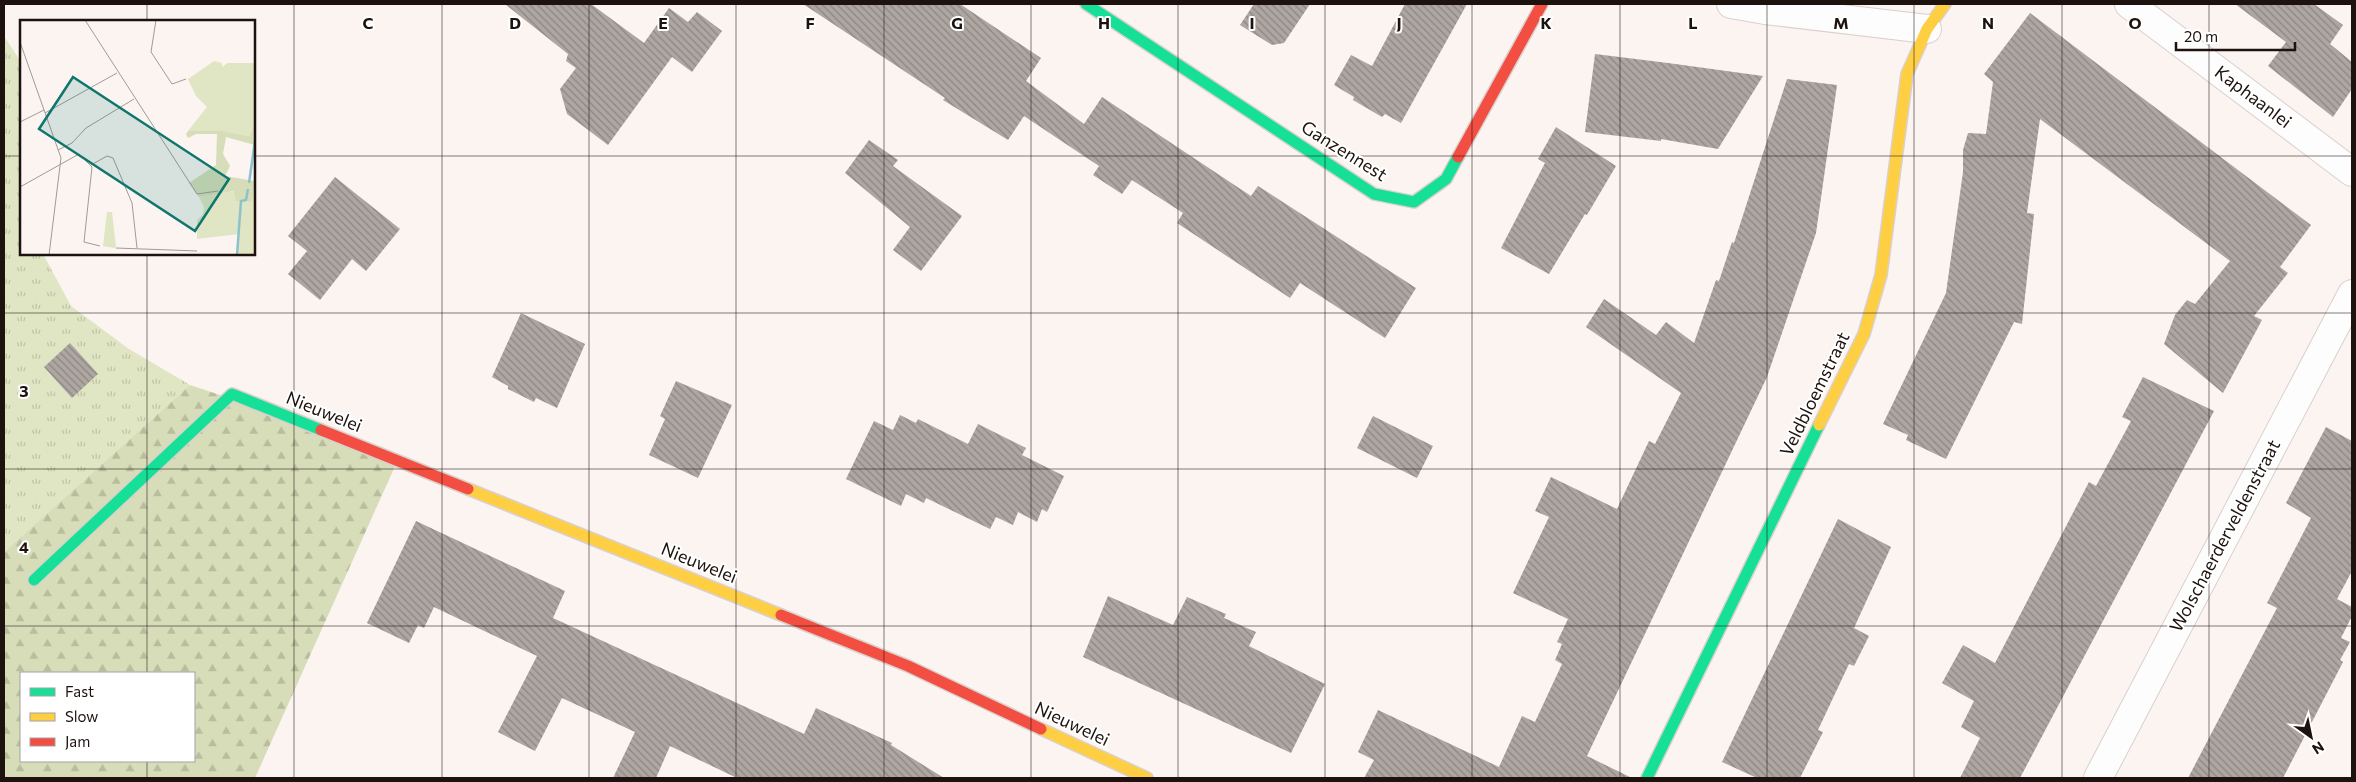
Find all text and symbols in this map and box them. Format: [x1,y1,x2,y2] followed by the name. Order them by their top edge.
[363,13,374,32] text: C
[509,13,521,32] text: D
[658,13,668,32] text: E
[805,13,815,32] text: F
[951,13,963,32] text: G
[1098,13,1110,32] text: H
[1249,13,1255,32] text: I
[1396,13,1402,32] text: J
[1540,13,1552,32] text: K
[1688,13,1698,32] text: L
[1833,13,1849,32] text: M
[1982,13,1994,32] text: N
[2128,13,2142,32] text: O
[20,20,255,255] inset map
[2176,20,2295,52] scale bar
[2184,27,2218,45] text: 20 m
[2211,60,2296,132] street label: Kaphaanlei
[1298,115,1391,185] street label: Ganzennest
[1775,328,1854,459] street label: Veldbloemstraat
[19,381,29,400] text: 3
[283,386,366,436] street label: Nieuwelei
[2164,436,2284,635] street label: Wolschaerderveldenstraat
[19,537,29,556] text: 4
[658,537,741,587] street label: Nieuwelei
[20,672,195,762] legend
[65,682,94,700] text: Fast
[1032,696,1113,750] street label: Nieuwelei
[65,707,98,725] text: Slow
[2286,712,2336,762] north arrow
[65,732,90,750] text: Jam
[2309,738,2327,758] text: N

